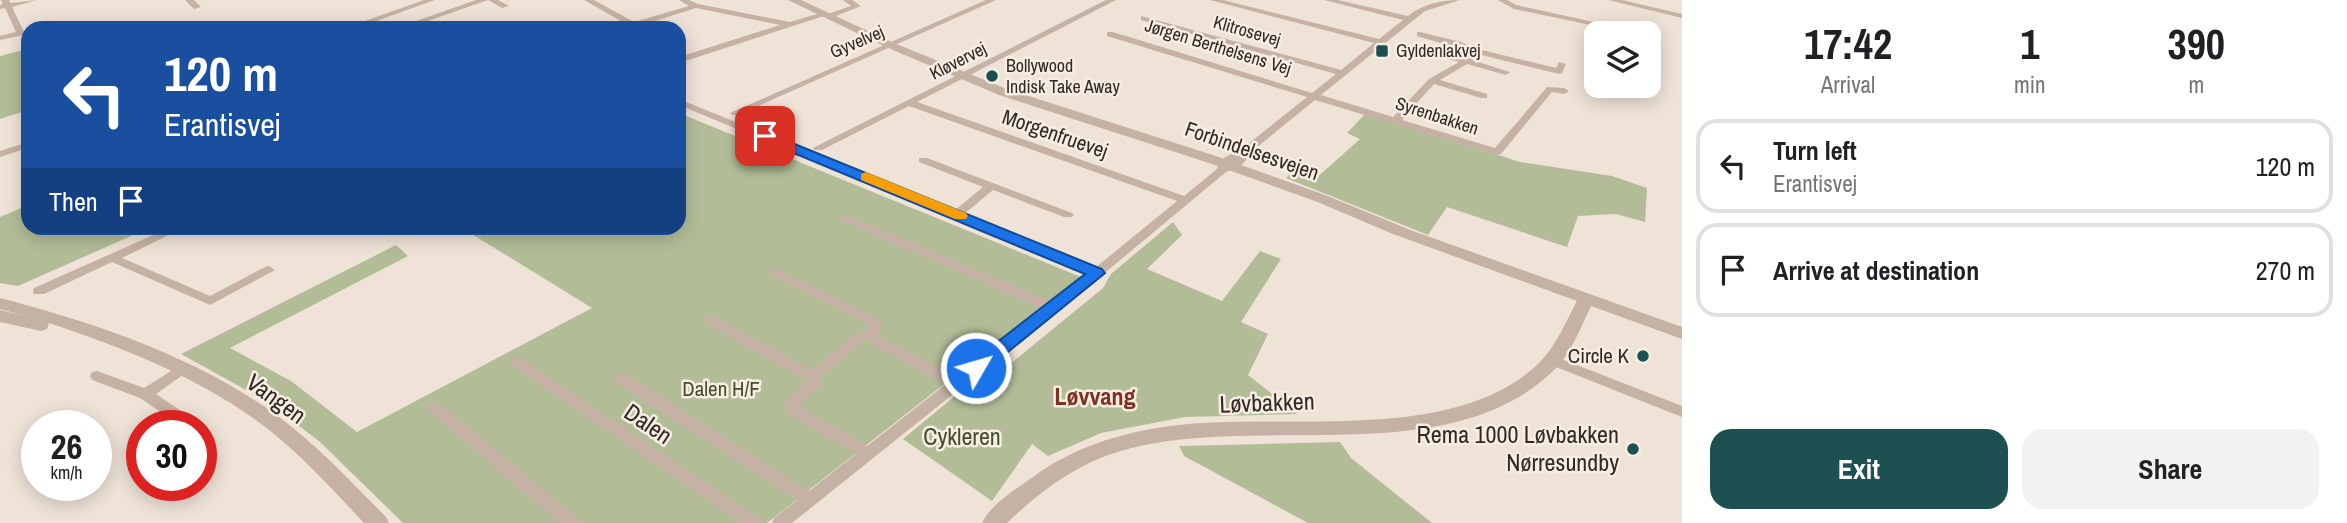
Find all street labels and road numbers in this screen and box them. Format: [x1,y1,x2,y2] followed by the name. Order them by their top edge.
[1211,9,1284,52] street label: Klitrosevej
[1142,12,1294,81] street label: Jørgen Berthelsens Vej
[826,19,888,64] street label: Gyvelvej
[925,36,990,85] street label: Kløvervej
[1392,90,1482,141] street label: Syrenbakken
[998,102,1112,165] street label: Morgenfruevej
[1181,114,1323,187] street label: Forbindelsesvejen
[240,366,313,431] street label: Vangen
[1219,384,1315,420] street label: Løvbakken
[618,396,679,451] street label: Dalen

